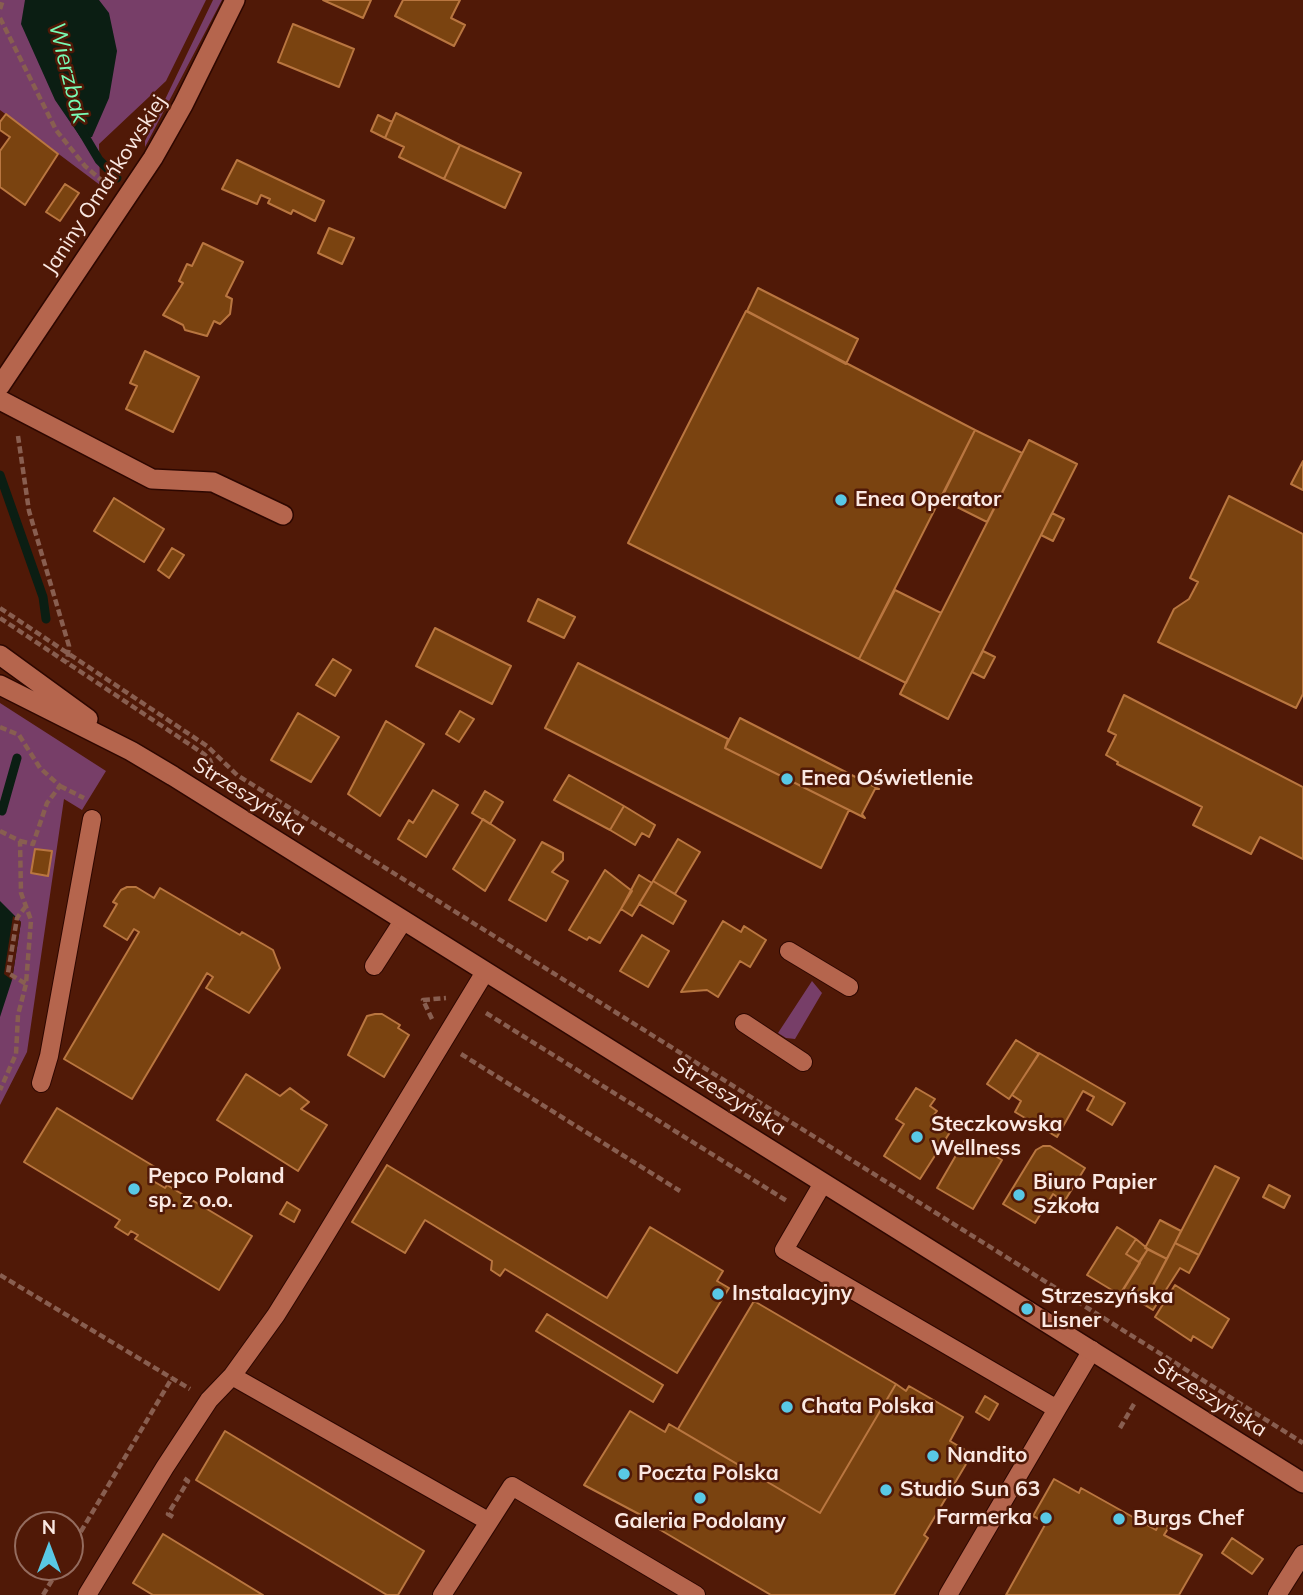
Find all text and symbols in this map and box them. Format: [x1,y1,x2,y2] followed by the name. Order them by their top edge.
[42,20,94,126] water label: Wierzbak
[38,91,172,279] street label: Janiny Omańkowskiej
[855,487,1001,513] place label: Enea Operator
[833,492,849,508] marker: Enea Operator
[188,752,310,842] street label: Strzeszyńska
[801,766,973,792] place label: Enea Oświetlenie
[779,771,795,787] marker: Enea Oświetlenie
[668,1052,790,1142] street label: Strzeszyńska
[931,1112,1062,1162] place label: Steczkowska Wellness
[909,1129,925,1145] marker: Steczkowska Wellness
[148,1164,285,1214] place label: Pepco Poland sp. z o.o.
[1033,1170,1157,1220] place label: Biuro Papier Szkoła
[126,1181,142,1197] marker: Pepco Poland sp. z o.o.
[1011,1187,1027,1203] marker: Biuro Papier Szkoła
[732,1281,852,1307] place label: Instalacyjny
[1041,1284,1173,1334] place label: Strzeszyńska Lisner
[710,1286,726,1302] marker: Instalacyjny
[1019,1301,1035,1317] marker: Strzeszyńska Lisner
[1149,1353,1271,1443] street label: Strzeszyńska
[801,1394,934,1420] place label: Chata Polska
[779,1399,795,1415] marker: Chata Polska
[947,1443,1027,1469] place label: Nandito
[925,1448,941,1464] marker: Nandito
[638,1461,779,1487] place label: Poczta Polska
[616,1466,632,1482] marker: Poczta Polska
[900,1477,1040,1503] place label: Studio Sun 63
[878,1482,894,1498] marker: Studio Sun 63
[692,1490,708,1506] marker: Galeria Podolany
[936,1505,1032,1531] place label: Farmerka
[1133,1506,1244,1532] place label: Burgs Chef
[614,1509,786,1535] place label: Galeria Podolany
[1038,1510,1054,1526] marker: Farmerka
[14,1511,84,1581] north arrow
[1111,1511,1127,1527] marker: Burgs Chef
[42,1515,56,1539] text: N

